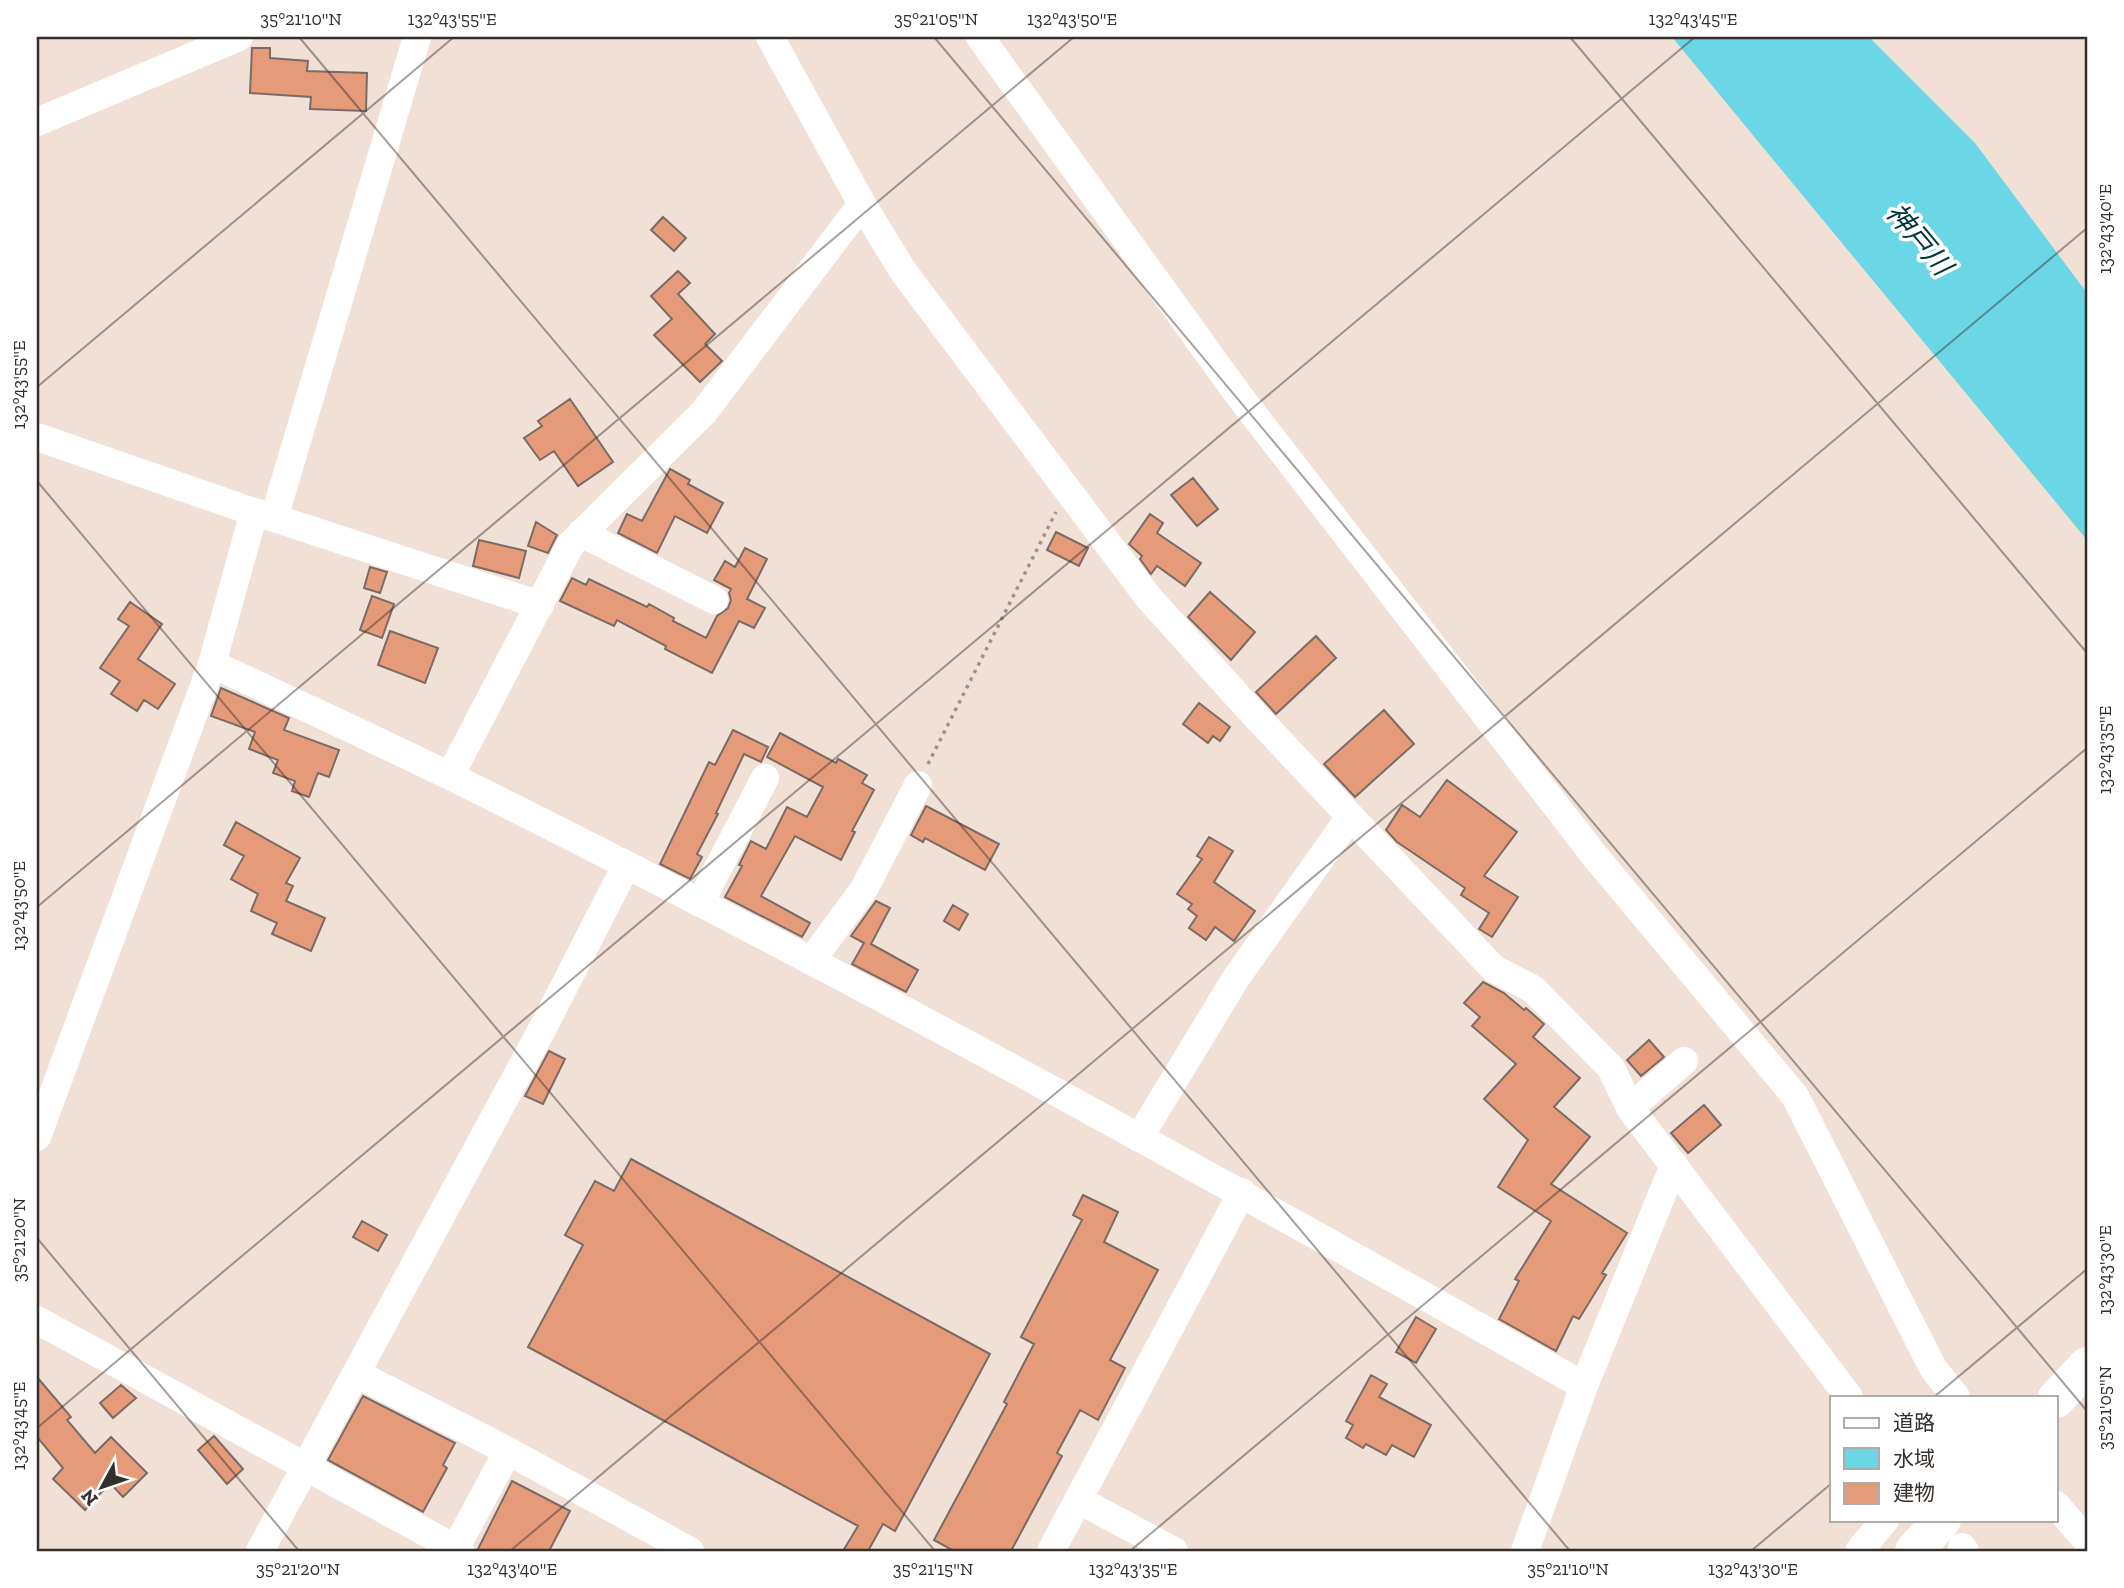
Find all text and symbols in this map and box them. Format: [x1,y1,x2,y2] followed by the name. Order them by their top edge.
[260,8,342,30] text: 35°21'10"N
[407,8,497,30] text: 132°43'55"E
[894,8,978,30] text: 35°21'05"N
[1027,8,1117,30] text: 132°43'50"E
[1649,8,1737,30] text: 132°43'45"E
[2094,184,2116,274] text: 132°43'40"E
[1879,196,1961,284] water label: 神戸川
[8,340,30,430] text: 132°43'55"E
[2094,706,2116,794] text: 132°43'35"E
[8,861,30,951] text: 132°43'50"E
[8,1198,30,1282] text: 35°21'20"N
[2094,1225,2116,1315] text: 132°43'30"E
[2094,1366,2116,1450] text: 35°21'05"N
[8,1382,30,1470] text: 132°43'45"E
[1830,1396,2058,1522] legend
[1893,1410,1935,1435] text: 道路
[1893,1446,1935,1471] text: 水域
[66,1452,136,1522] north arrow
[1893,1480,1935,1505] text: 建物
[76,1485,103,1511] text: N
[256,1558,340,1580] text: 35°21'20"N
[467,1558,557,1580] text: 132°43'40"E
[893,1558,973,1580] text: 35°21'15"N
[1089,1558,1177,1580] text: 132°43'35"E
[1527,1558,1609,1580] text: 35°21'10"N
[1708,1558,1798,1580] text: 132°43'30"E

